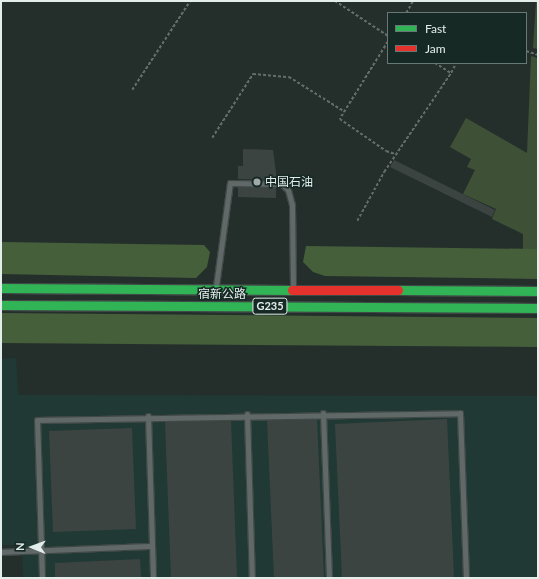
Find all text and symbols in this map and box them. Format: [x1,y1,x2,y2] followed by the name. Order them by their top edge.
[387,12,527,64] legend
[425,21,446,36] text: Fast
[425,41,446,56] text: Jam
[265,175,313,189] place label: 中国石油
[252,177,262,187] marker: 中国石油
[198,287,246,301] street label: 宿新公路
[252,297,288,315] road number: G235
[12,527,52,567] north arrow
[13,542,26,551] text: N

